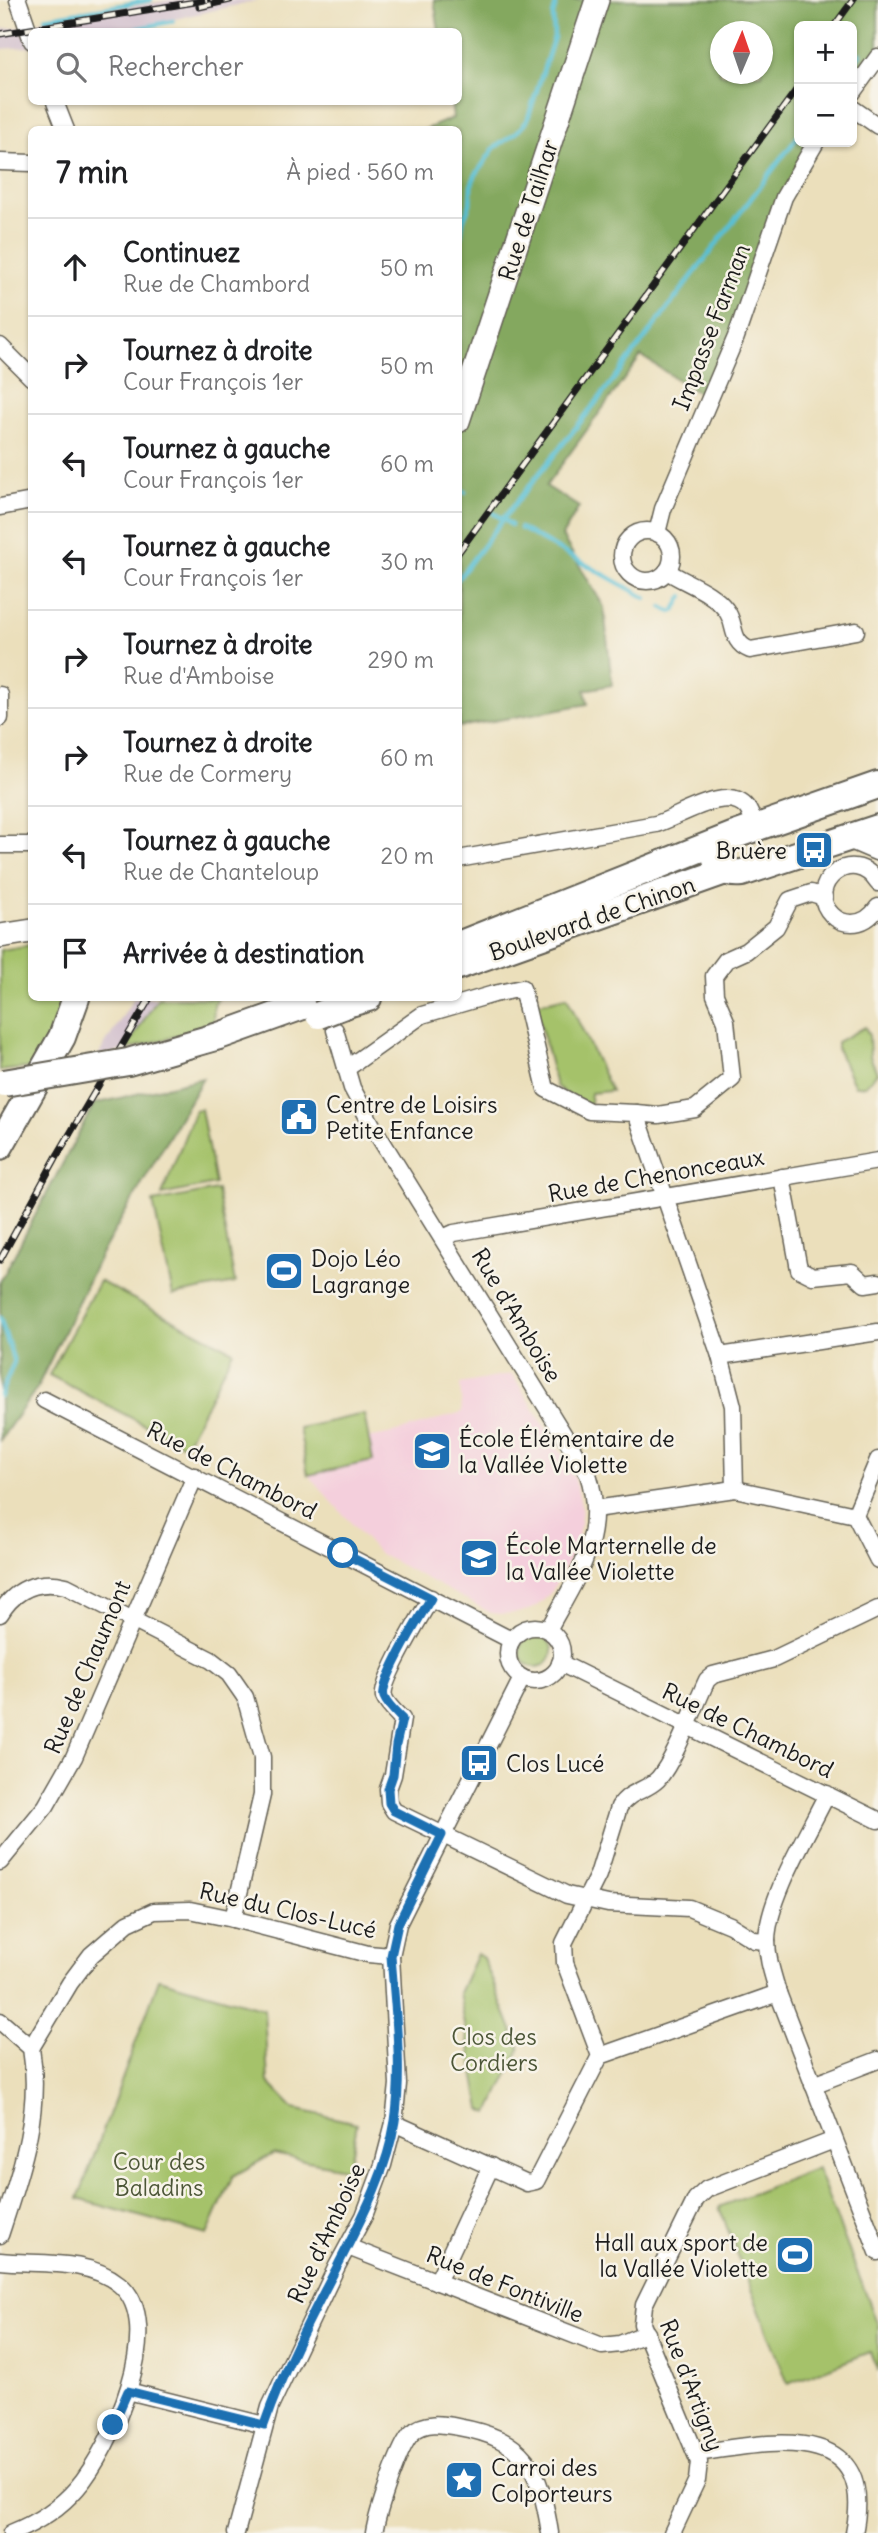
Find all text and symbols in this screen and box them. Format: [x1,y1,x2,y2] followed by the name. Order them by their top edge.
[710,21,773,84] north arrow
[794,21,857,147] map controls
[794,21,857,84] button: +
[28,28,462,105] search box
[52,48,90,86] icon: search
[108,50,244,83] text: Rechercher
[794,84,857,147] button: −
[492,135,565,284] street label: Rue de Tailhar
[56,153,128,191] text: 7 min
[286,157,434,186] text: À pied · 560 m
[123,236,240,269] text: Continuez
[666,240,756,414] street label: Impasse Farman
[56,248,94,286] icon: ahead
[380,253,434,282] text: 50 m
[123,269,310,298] text: Rue de Chambord
[123,334,313,367] text: Tournez à droite
[56,346,94,384] icon: right
[380,351,434,380] text: 50 m
[123,367,303,396] text: Cour François 1er
[123,432,331,465] text: Tournez à gauche
[56,444,94,482] icon: left
[380,449,434,478] text: 60 m
[123,465,303,494] text: Cour François 1er
[123,530,331,563] text: Tournez à gauche
[56,542,94,580] icon: left
[380,547,434,576] text: 30 m
[123,563,303,592] text: Cour François 1er
[123,628,313,661] text: Tournez à droite
[56,640,94,678] icon: right
[367,645,434,674] text: 290 m
[123,661,274,690] text: Rue d'Amboise
[123,726,313,759] text: Tournez à droite
[56,738,94,776] icon: right
[380,743,434,772] text: 60 m
[123,759,292,788] text: Rue de Cormery
[123,824,331,857] text: Tournez à gauche
[793,829,835,871] bus stop icon: Bruère
[56,836,94,874] icon: left
[716,836,787,865] place label: Bruère
[381,841,434,870] text: 20 m
[123,857,319,886] text: Rue de Chanteloup
[485,869,699,967] street label: Boulevard de Chinon
[56,934,94,972] icon: arrive
[123,937,364,970] text: Arrivée à destination
[326,1090,497,1145] place label: Centre de Loisirs Petite Enfance
[278,1096,320,1138] public building icon: Centre de Loisirs Petite Enfance
[546,1142,766,1208] street label: Rue de Chenonceaux
[466,1243,568,1387] street label: Rue d'Amboise
[311,1244,410,1299] place label: Dojo Léo Lagrange
[263,1250,305,1292] sports icon: Dojo Léo Lagrange
[142,1415,322,1525] street label: Rue de Chambord
[459,1424,675,1479] place label: École Élémentaire de la Vallée Violette
[411,1430,453,1472] school or university icon: École Élémentaire de la Vallée Violette
[506,1531,717,1586] place label: École Marternelle de la Vallée Violette
[327,1537,358,1568] route start
[458,1537,500,1579] school or university icon: École Marternelle de la Vallée Violette
[37,1576,137,1758] street label: Rue de Chaumont
[658,1676,838,1784] street label: Rue de Chambord
[458,1742,500,1784] bus stop icon: Clos Lucé
[506,1749,604,1778] place label: Clos Lucé
[197,1876,379,1944] street label: Rue du Clos-Lucé
[450,2022,538,2077] park label: Clos des Cordiers
[113,2147,205,2202] park label: Cour des Baladins
[281,2158,371,2308] street label: Rue d'Amboise
[594,2228,768,2283] place label: Hall aux sport de la Vallée Violette
[774,2234,816,2276] sports icon: Hall aux sport de la Vallée Violette
[422,2239,588,2329] street label: Rue de Fontiville
[654,2315,730,2455] street label: Rue d'Artigny
[97,2409,128,2440] route end
[491,2453,613,2508] place label: Carroi des Colporteurs
[443,2459,485,2501] place icon: Carroi des Colporteurs

